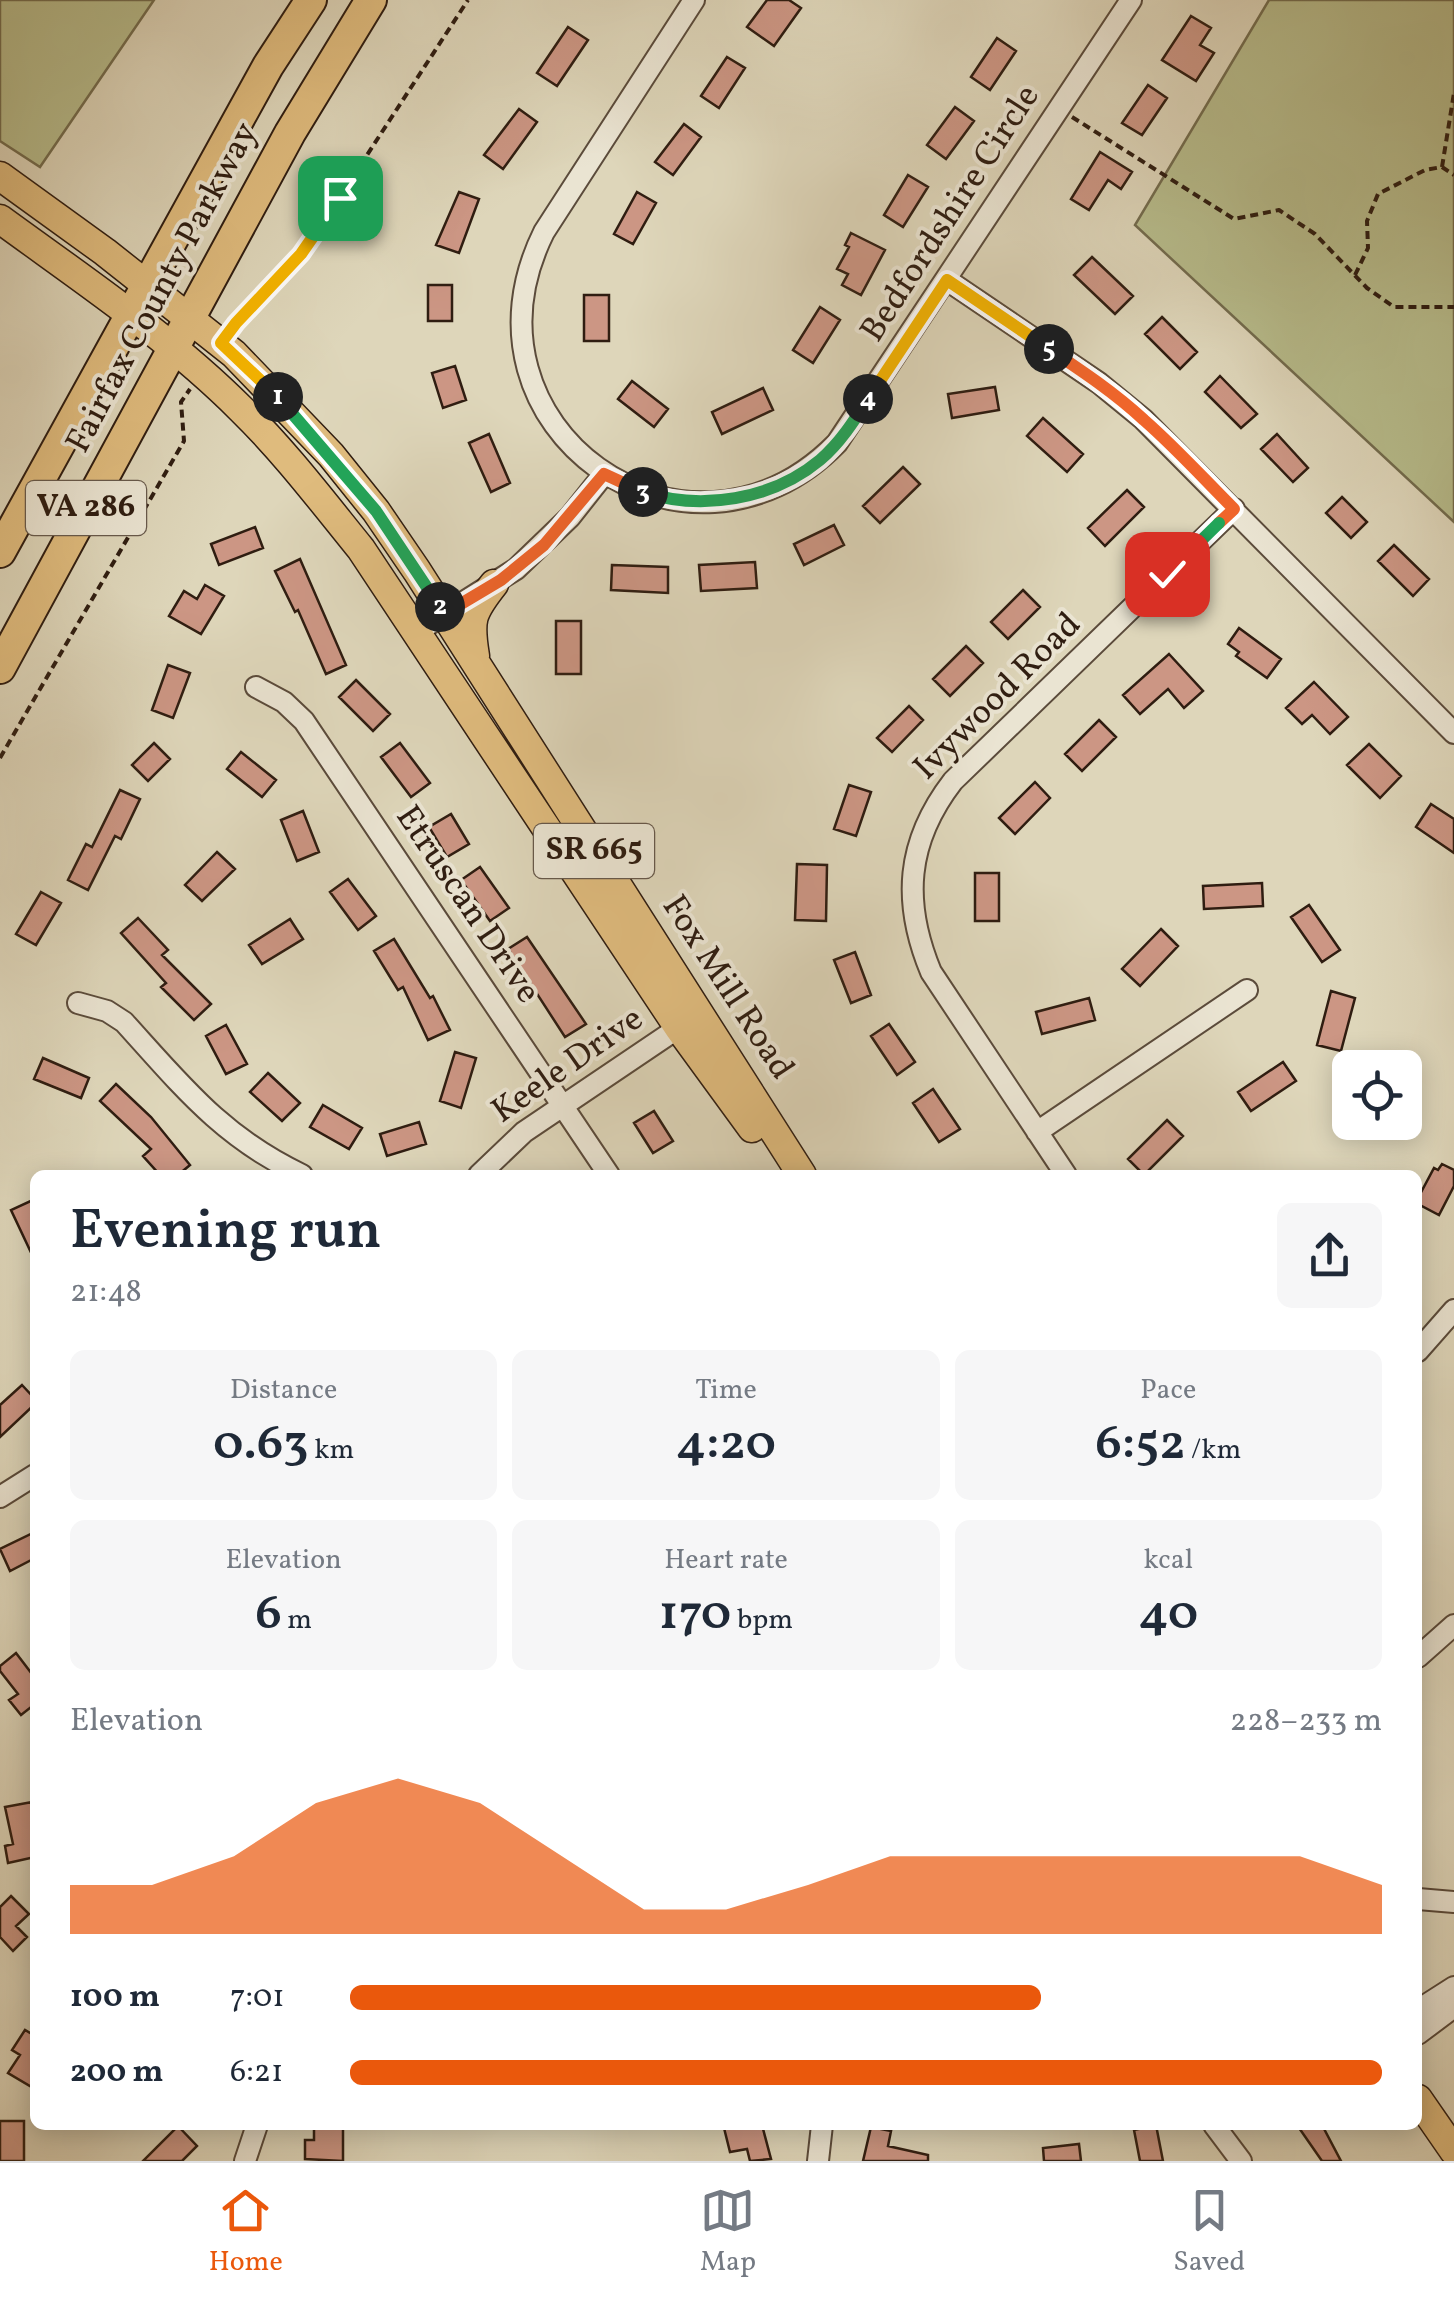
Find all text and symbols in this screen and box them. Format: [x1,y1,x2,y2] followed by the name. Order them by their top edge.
[850,76,1052,352] street label: Bedfordshire Circle
[55,114,271,462] street label: Fairfax County Parkway
[298,156,383,241] pin
[313,171,368,226] icon: arrive
[1024,324,1074,374] pin: 5
[1042,329,1056,368] text: 5
[253,372,303,422] pin: 1
[843,374,893,424] pin: 4
[272,377,284,416] text: 1
[860,379,876,418] text: 4
[618,467,668,517] pin: 3
[636,472,650,511] text: 3
[26,481,146,535] road number: VA 286
[1125,532,1210,617] pin
[1140,547,1195,602] icon: check
[415,582,465,632] pin: 2
[433,587,447,626] text: 2
[903,602,1093,792] street label: Ivywood Road
[383,797,551,1013] street label: Etruscan Drive
[534,824,654,878] road number: SR 665
[649,886,805,1090] street label: Fox Mill Road
[483,996,653,1136] street label: Keele Drive
[1332,1050,1422,1140] map controls
[1332,1050,1422,1140] button: locate
[70,1195,382,1271] text: Evening run
[1277,1203,1382,1308] button: share
[70,1271,142,1315] text: 21:48
[230,1371,337,1410] text: Distance
[695,1371,757,1410] text: Time
[1140,1371,1196,1410] text: Pace
[213,1410,309,1480] text: 0.63
[676,1410,776,1480] text: 4:20
[1095,1410,1185,1480] text: 6:52
[309,1431,354,1470] text: km
[1185,1431,1241,1470] text: /km
[225,1541,342,1580] text: Elevation
[664,1541,788,1580] text: Heart rate
[1143,1541,1193,1580] text: kcal
[255,1580,282,1650] text: 6
[659,1580,731,1650] text: 170
[1139,1580,1198,1650] text: 40
[282,1601,312,1640] text: m
[731,1601,793,1640] text: bpm
[70,1700,203,1744] text: Elevation
[1230,1700,1382,1744] text: 228–233 m
[70,1976,160,2020] text: 100 m
[230,1976,285,2020] text: 7:01
[70,2051,164,2095] text: 200 m
[230,2051,283,2095] text: 6:21
[209,2183,283,2282] tab: Home
[700,2183,756,2282] tab: Map
[1173,2183,1245,2282] tab: Saved

